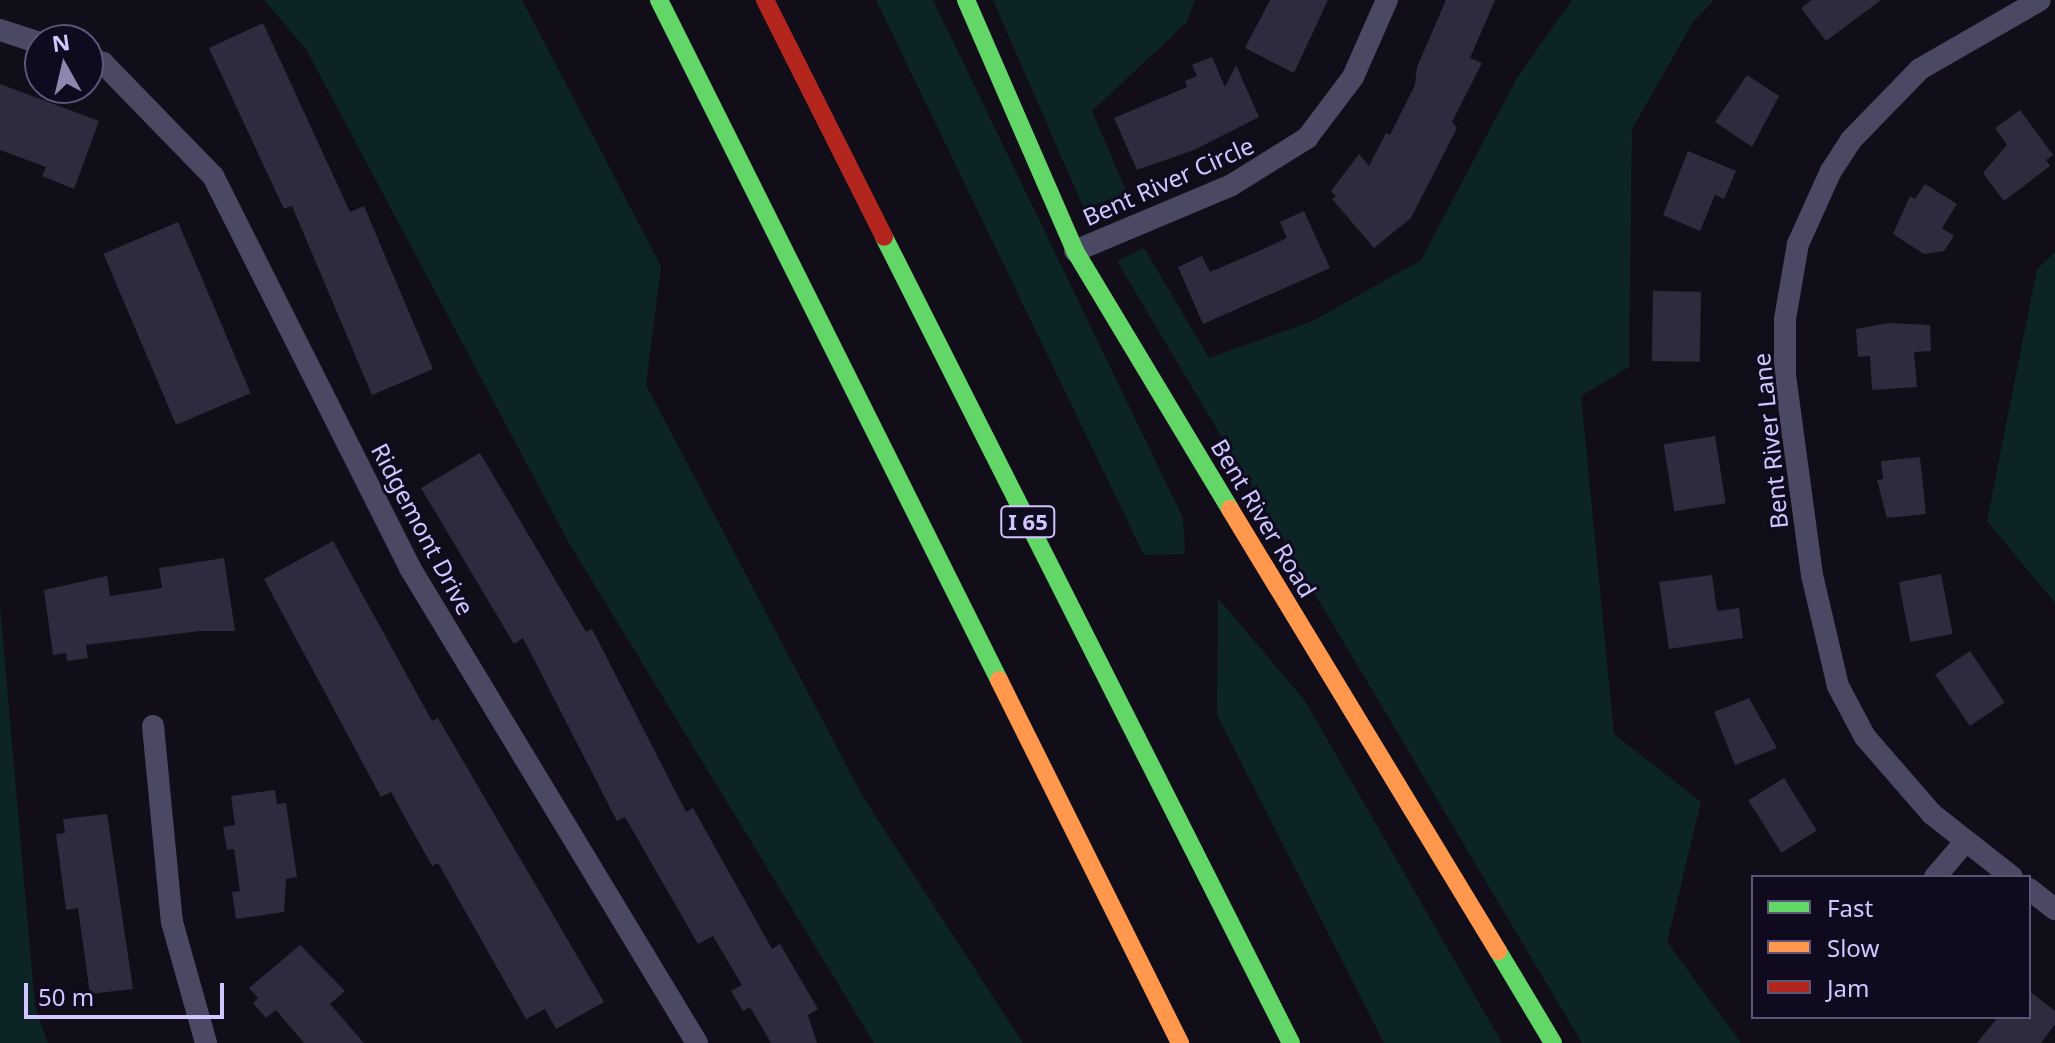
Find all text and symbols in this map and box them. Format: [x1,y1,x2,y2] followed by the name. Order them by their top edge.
[24,24,104,104] north arrow
[50,26,72,58] text: N
[1078,130,1258,232] street label: Bent River Circle
[1746,352,1794,530] street label: Bent River Lane
[1205,434,1323,602] street label: Bent River Road
[366,438,480,620] street label: Ridgemont Drive
[1000,504,1056,540] road number: I 65
[1751,875,2031,1019] legend
[1827,891,1873,924] text: Fast
[1827,931,1879,964] text: Slow
[28,967,228,1017] scale bar
[1827,971,1869,1004] text: Jam
[38,980,94,1013] text: 50 m

